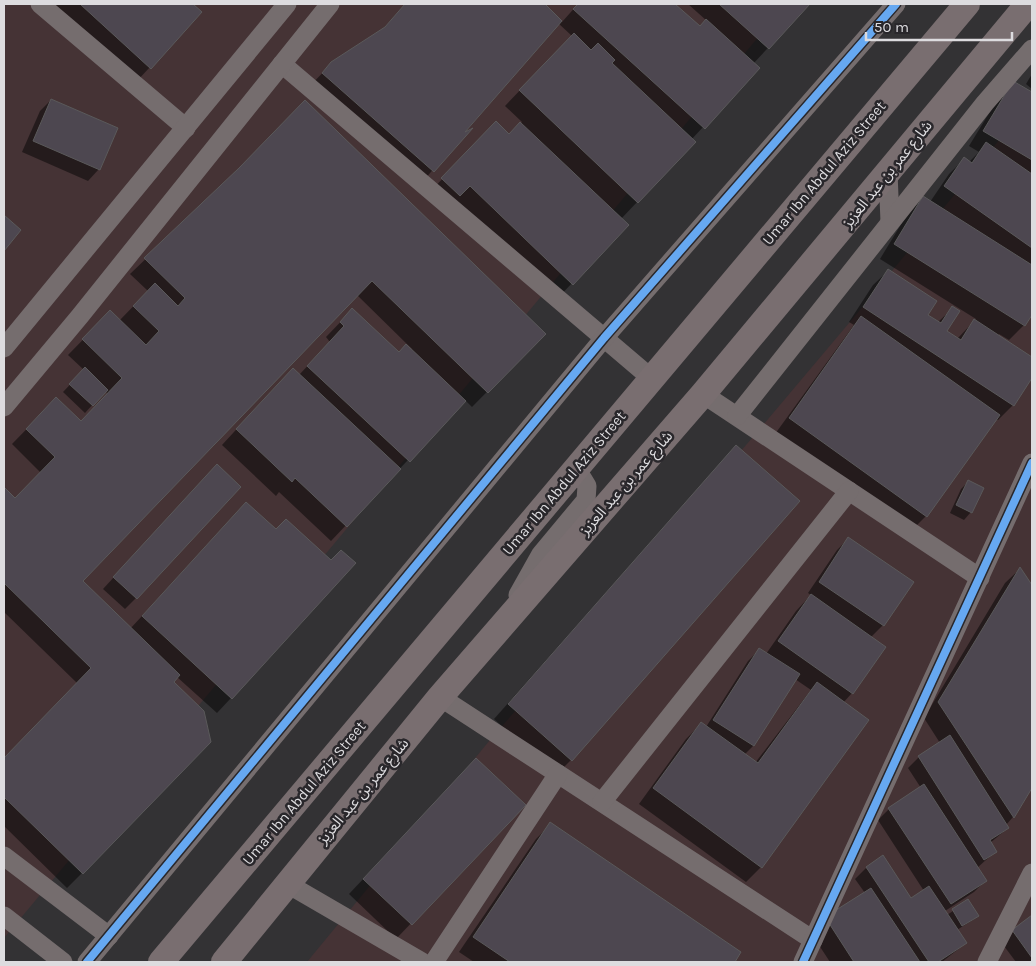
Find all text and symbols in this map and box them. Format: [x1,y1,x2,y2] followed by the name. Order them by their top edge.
[866,10,1012,42] scale bar
[874,18,909,36] text: 50 m
[759,97,890,249] street label: Umar Ibn Abdul Aziz Street
[838,117,938,234] street label: شارع عمر بن عبد العزيز
[499,407,630,559] street label: Umar Ibn Abdul Aziz Street
[575,427,679,542] street label: شارع عمر بن عبد العزيز
[239,717,370,869] street label: Umar Ibn Abdul Aziz Street
[313,734,415,850] street label: شارع عمر بن عبد العزيز

